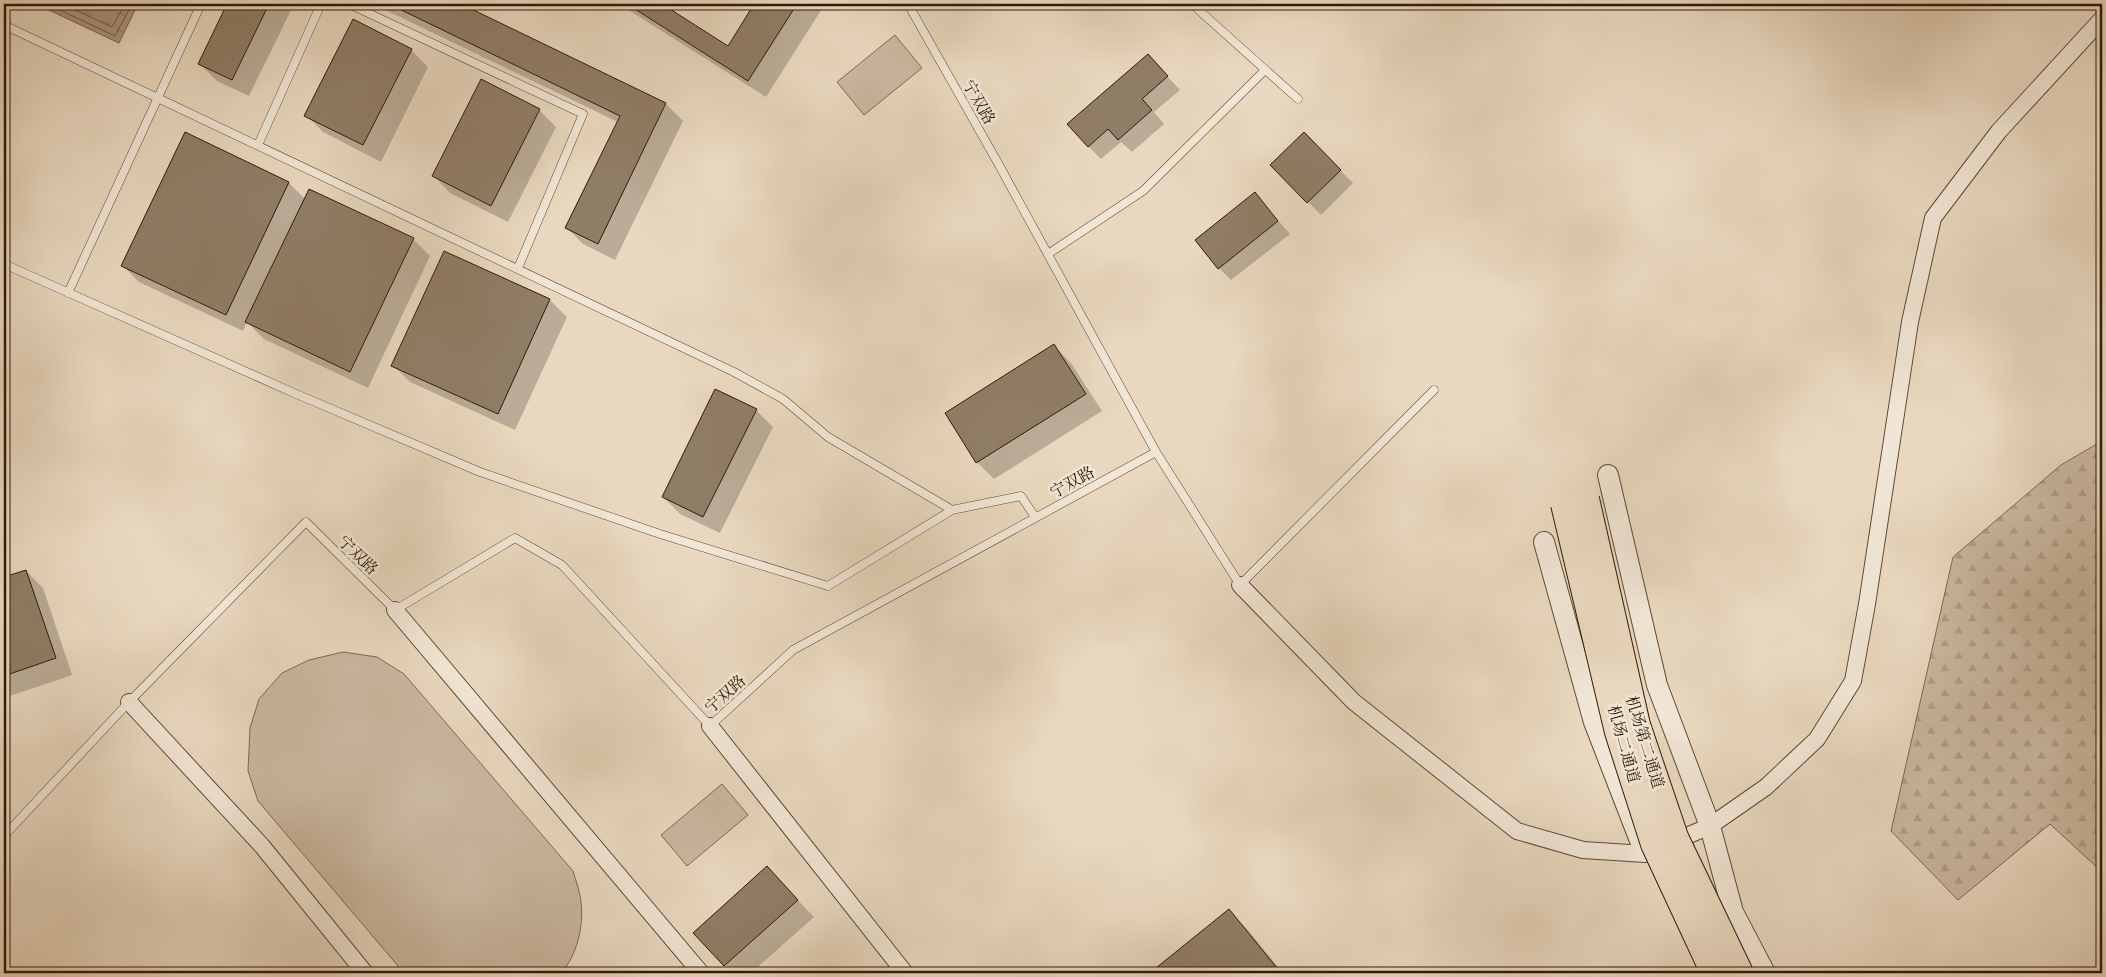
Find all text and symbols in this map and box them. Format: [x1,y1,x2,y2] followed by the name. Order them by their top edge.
[958,76,1000,128] street label: 宁双路
[1046,461,1098,503] street label: 宁双路
[333,531,383,579] street label: 宁双路
[700,670,750,718] street label: 宁双路
[1621,693,1669,791] street label: 机场第二通道
[1603,703,1645,785] street label: 机场二通道

